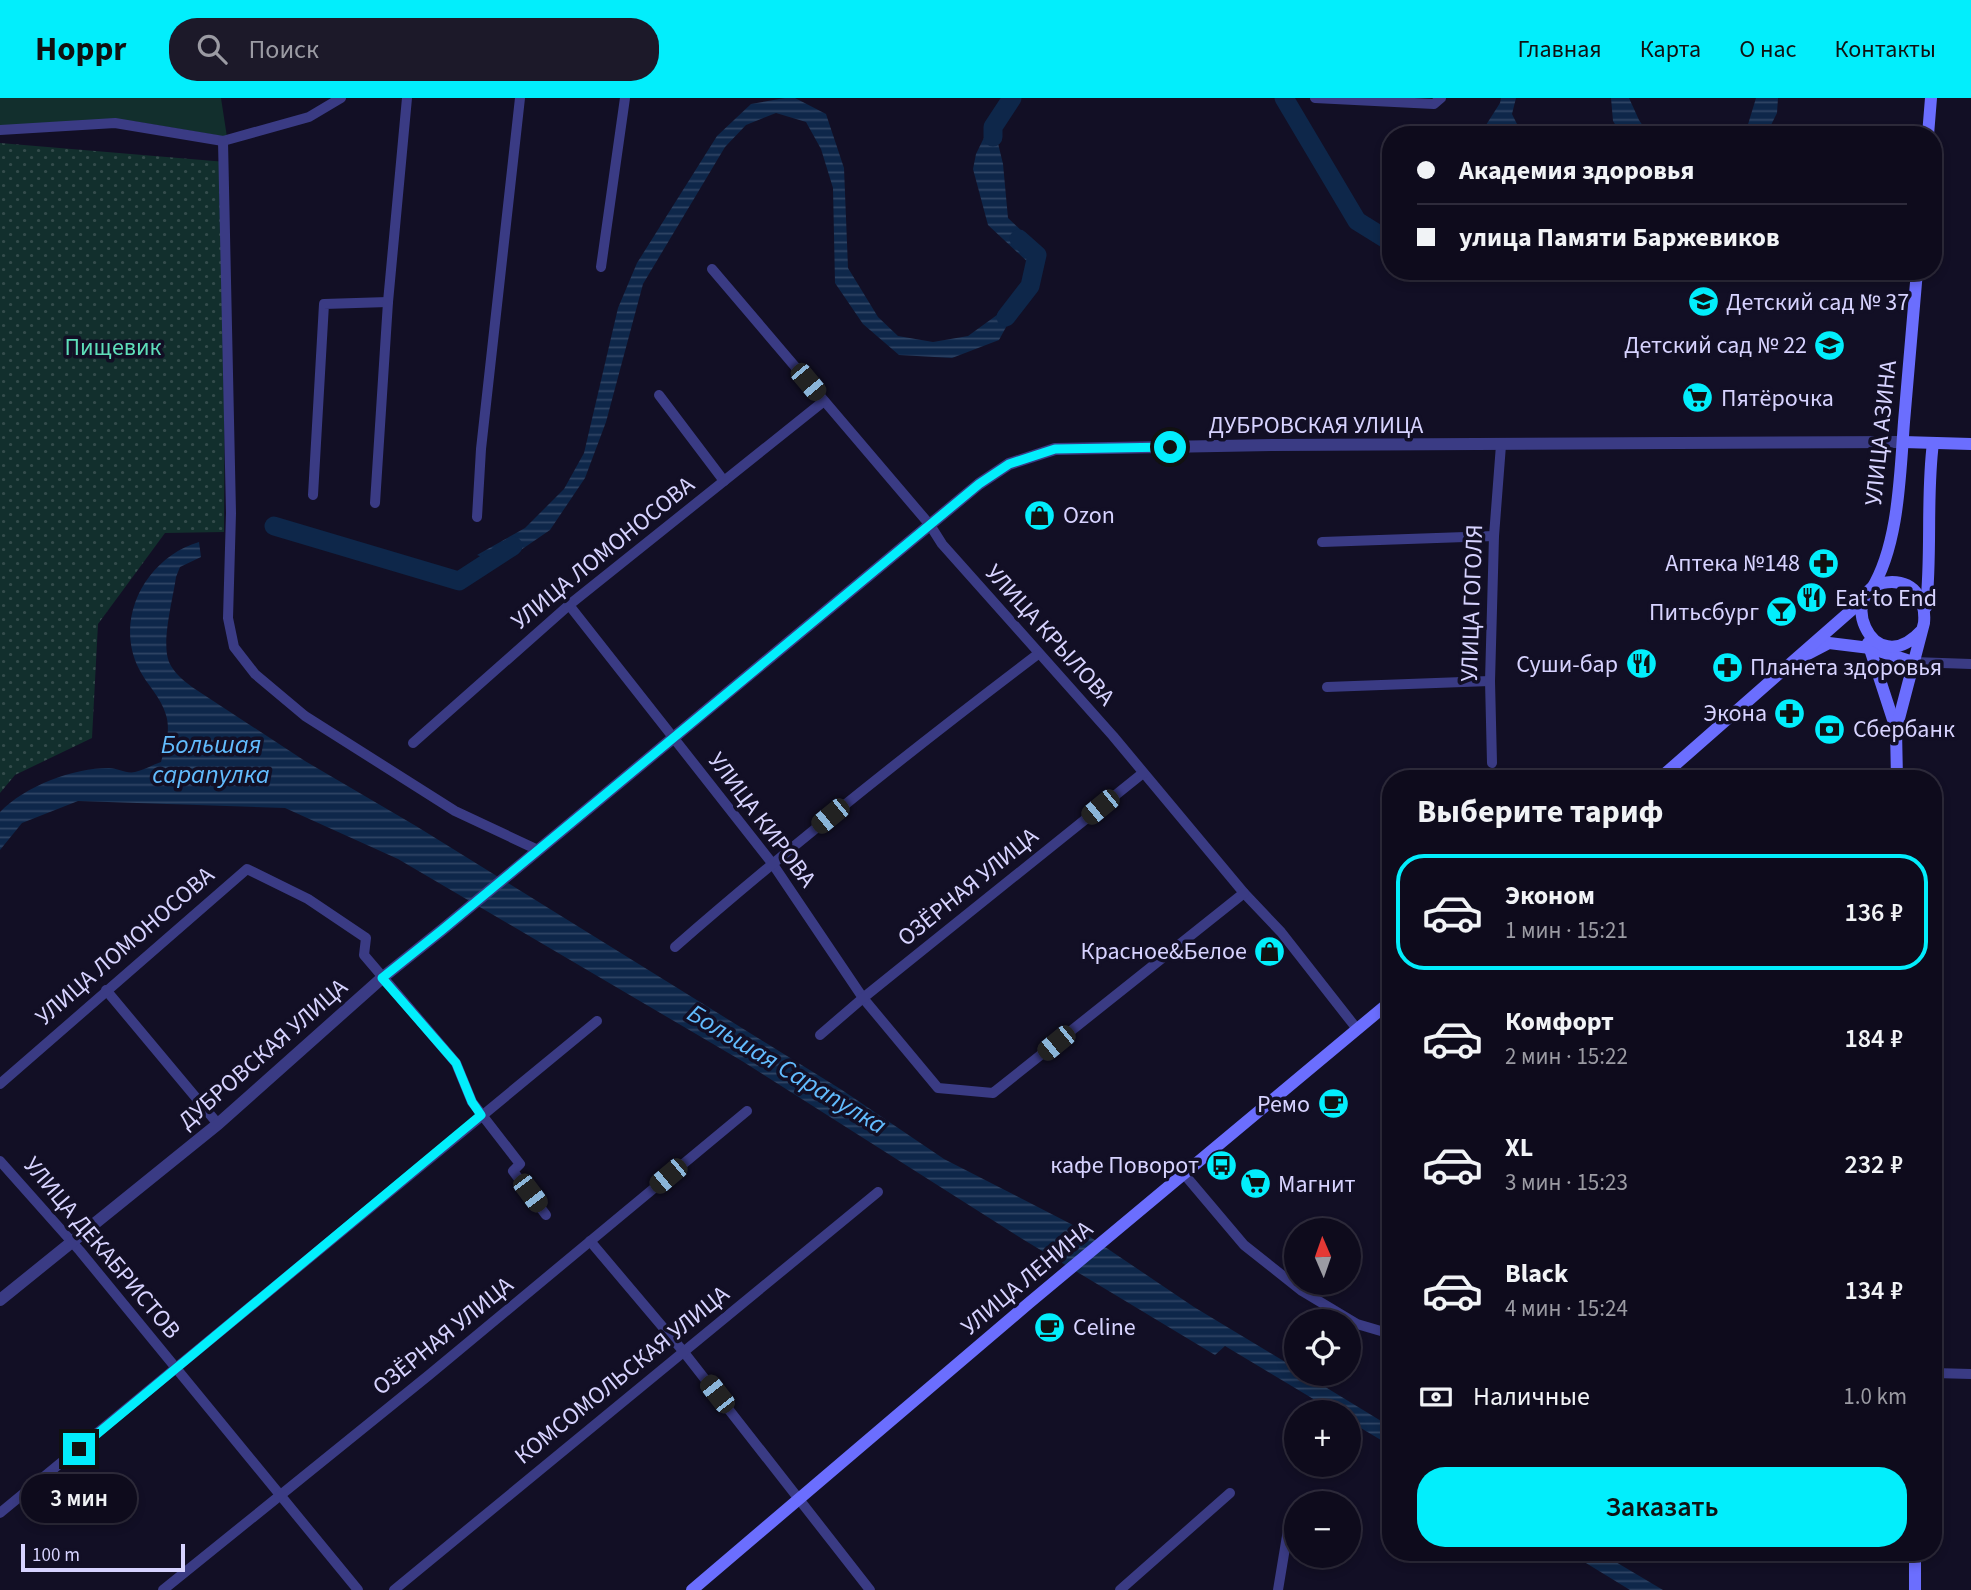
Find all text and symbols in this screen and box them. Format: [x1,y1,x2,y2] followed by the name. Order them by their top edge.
[169,18,659,81] search box
[35,26,127,73] text: Hoppr
[193,30,231,68] icon: search
[249,31,319,68] text: Поиск
[1517,32,1602,67] text: Главная
[1640,32,1701,67] text: Карта
[1739,32,1796,67] text: О нас
[1834,32,1936,67] text: Контакты
[1459,152,1694,189] text: Академия здоровья
[1459,219,1780,256] text: улица Памяти Баржевиков
[1686,285,1720,319] school or university icon: Детский сад № 37
[1726,285,1909,320] place label: Детский сад № 37
[1624,328,1807,363] place label: Детский сад № 22
[1813,328,1847,362] school or university icon: Детский сад № 22
[65,330,162,365] park label: Пищевик
[787,359,830,405] car
[1856,359,1906,507] street label: УЛИЦА АЗИНА
[1681,381,1715,415] supermarket icon: Пятёрочка
[1721,381,1834,416] place label: Пятёрочка
[1209,408,1423,443] street label: ДУБРОВСКАЯ УЛИЦА
[1154,431,1186,463] route start
[504,468,702,638] street label: УЛИЦА ЛОМОНОСОВА
[1023,498,1057,532] shop icon: Ozon
[1063,498,1115,533] place label: Ozon
[1452,524,1492,682] street label: УЛИЦА ГОГОЛЯ
[1665,546,1800,581] place label: Аптека №148
[1806,546,1840,580] pharmacy icon: Аптека №148
[977,556,1123,714] street label: УЛИЦА КРЫЛОВА
[1795,581,1829,615] restaurant icon: Eat to End
[1835,581,1937,616] place label: Eat to End
[1649,595,1759,630] place label: Питьсбург
[1765,595,1799,629] bar icon: Питьсбург
[1516,647,1618,682] place label: Суши-бар
[1624,647,1658,681] restaurant icon: Суши-бар
[1710,650,1744,684] pharmacy icon: Планета здоровья
[1750,650,1942,685] place label: Планета здоровья
[1703,696,1767,731] place label: Экона
[1773,696,1807,730] pharmacy icon: Экона
[1813,712,1847,746] bank icon: Сбербанк
[1853,712,1955,747] place label: Сбербанк
[152,726,270,793] water label: Большая сарапулка
[699,745,825,895] street label: УЛИЦА КИРОВА
[1078,786,1123,828] car
[1417,789,1664,835] text: Выберите тариф
[808,795,853,837] car
[890,819,1046,955] street label: ОЗЁРНАЯ УЛИЦА
[28,858,222,1034] street label: УЛИЦА ЛОМОНОСОВА
[1505,877,1595,914] text: Эконом
[1421,881,1484,944] icon: car
[1844,894,1903,931] text: 136 ₽
[1505,914,1628,947] text: 1 мин · 15:21
[1081,934,1247,969] place label: Красное&Белое
[1253,934,1287,968] shop icon: Красное&Белое
[170,970,356,1138] street label: ДУБРОВСКАЯ УЛИЦА
[680,995,894,1143] water label: Большая Сарапулка
[1505,1003,1614,1040] text: Комфорт
[1421,1007,1484,1070] icon: car
[1844,1020,1903,1057] text: 184 ₽
[1034,1022,1079,1064] car
[1505,1040,1628,1073] text: 2 мин · 15:22
[1257,1087,1310,1122] place label: Ремо
[1316,1087,1350,1121] cafe icon: Ремо
[1505,1129,1533,1166] text: XL
[1421,1133,1484,1196] icon: car
[1844,1146,1903,1183] text: 232 ₽
[1050,1148,1199,1183] place label: кафе Поворот
[1205,1148,1239,1182] bus stop icon: кафе Поворот
[15,1149,189,1347] street label: УЛИЦА ДЕКАБРИСТОВ
[646,1154,691,1198] car
[1505,1166,1628,1199] text: 3 мин · 15:23
[1238,1167,1272,1201] supermarket icon: Магнит
[1278,1167,1356,1202] place label: Магнит
[509,1170,552,1216] car
[953,1212,1101,1344] street label: УЛИЦА ЛЕНИНА
[1284,1218,1362,1295] north arrow
[1284,1218,1361,1568] map controls
[1505,1255,1568,1292] text: Black
[1421,1259,1484,1322] icon: car
[365,1268,521,1404] street label: ОЗЁРНАЯ УЛИЦА
[1844,1272,1903,1309] text: 134 ₽
[507,1277,737,1473] street label: КОМСОМОЛЬСКАЯ УЛИЦА
[1505,1292,1628,1325] text: 4 мин · 15:24
[1284,1309,1361,1386] button: locate
[1033,1310,1067,1344] cafe icon: Celine
[1073,1310,1136,1345] place label: Celine
[696,1371,739,1417] car
[1417,1378,1455,1416] icon: cash
[1473,1378,1590,1415] text: Наличные
[1843,1380,1907,1413] text: 1.0 km
[1284,1400,1361,1477] button: +
[63,1433,95,1465] route end
[1417,1467,1907,1547] button: Заказать
[21,1474,137,1522] callout: 3 мин
[50,1482,108,1515] text: 3 мин
[1284,1491,1361,1568] button: −
[21,1541,186,1573] scale bar
[32,1542,80,1569] text: 100 m

